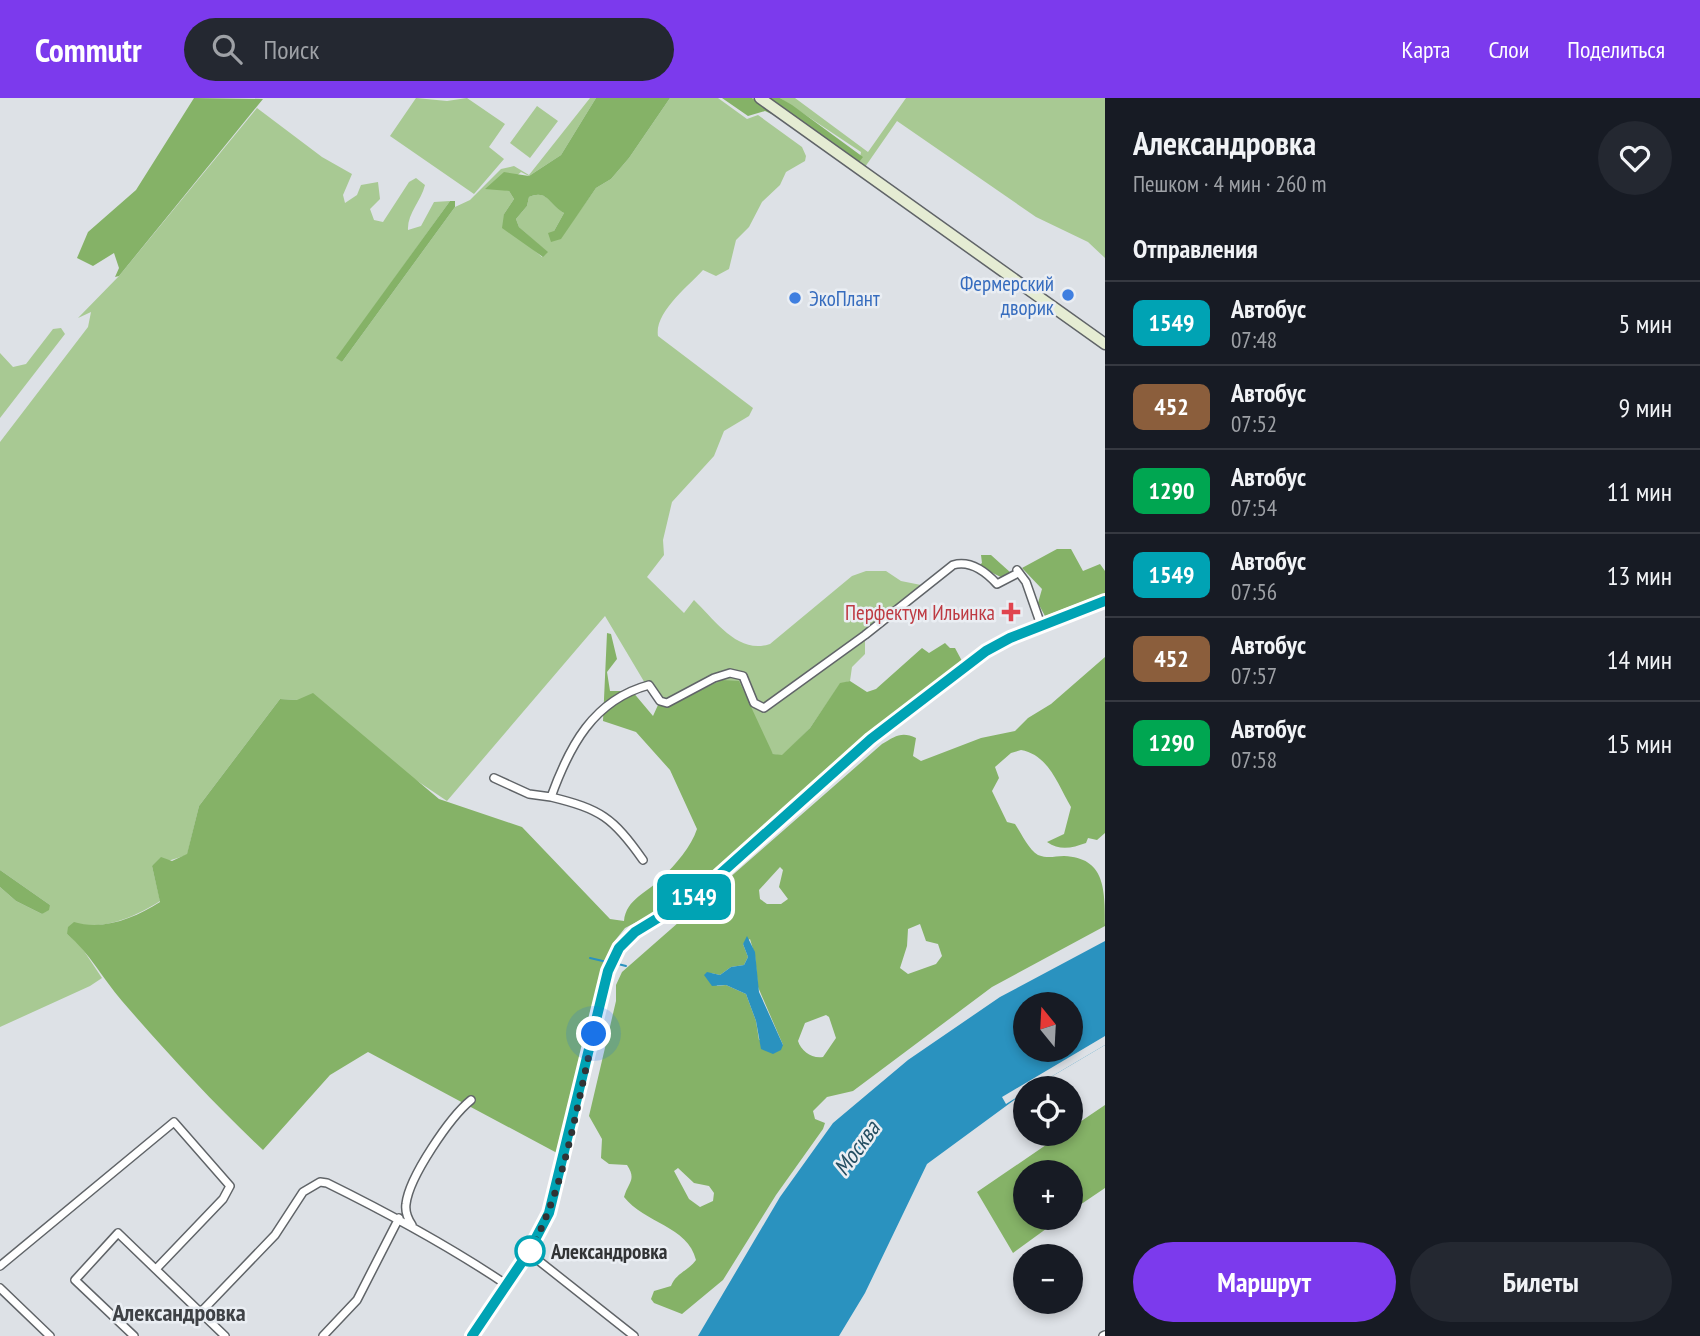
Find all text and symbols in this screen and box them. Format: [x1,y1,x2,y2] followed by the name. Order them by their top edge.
[184,18,674,81] search box
[35,28,142,71] text: Commutr
[208,30,246,68] icon: search
[264,33,319,66] text: Поиск
[1402,34,1450,65] text: Карта
[1488,34,1529,65] text: Слои
[1567,34,1665,65] text: Поделиться
[1133,121,1316,164] text: Александровка
[1598,121,1672,195] button: heart
[1133,169,1326,198] text: Пешком · 4 мин · 260 m
[1133,232,1258,265] text: Отправления
[960,270,1054,321] place label: Фермерский дворик
[809,285,880,312] place label: ЭкоПлант
[1060,287,1076,303] marker: Фермерский дворик
[787,290,803,306] marker: ЭкоПлант
[1231,292,1306,325] text: Автобус
[1149,307,1194,338] text: 1549
[1619,307,1672,340] text: 5 мин
[1231,325,1277,354] text: 07:48
[1231,376,1306,409] text: Автобус
[1154,391,1189,422] text: 452
[1619,391,1672,424] text: 9 мин
[1231,409,1277,438] text: 07:52
[1231,460,1306,493] text: Автобус
[1149,475,1194,506] text: 1290
[1607,475,1672,508] text: 11 мин
[1231,493,1277,522] text: 07:54
[1231,544,1306,577] text: Автобус
[1149,559,1194,590] text: 1549
[1607,559,1672,592] text: 13 мин
[1231,577,1277,606] text: 07:56
[845,599,995,626] place label: Перфектум Ильинка
[1001,602,1021,622] marker: Перфектум Ильинка
[1231,628,1306,661] text: Автобус
[1154,643,1189,674] text: 452
[1607,643,1672,676] text: 14 мин
[1231,661,1277,690] text: 07:57
[1231,712,1306,745] text: Автобус
[1149,727,1194,758] text: 1290
[1607,727,1672,760] text: 15 мин
[1231,745,1277,774] text: 07:58
[645,874,743,920] line badge: 1549
[671,881,717,912] text: 1549
[1013,992,1083,1062] north arrow
[1013,992,1083,1314] map controls
[576,1016,611,1051] your location
[1013,1076,1083,1146] button: locate
[827,1114,886,1181] water label: Москва
[1013,1160,1083,1230] button: +
[515,1236,545,1266] marker: Александровка
[550,1238,668,1265] place label: Александровка
[1133,1242,1396,1322] button: Маршрут
[1410,1242,1672,1322] button: Билеты
[1013,1244,1083,1314] button: −
[111,1297,246,1328] district label: Александровка

